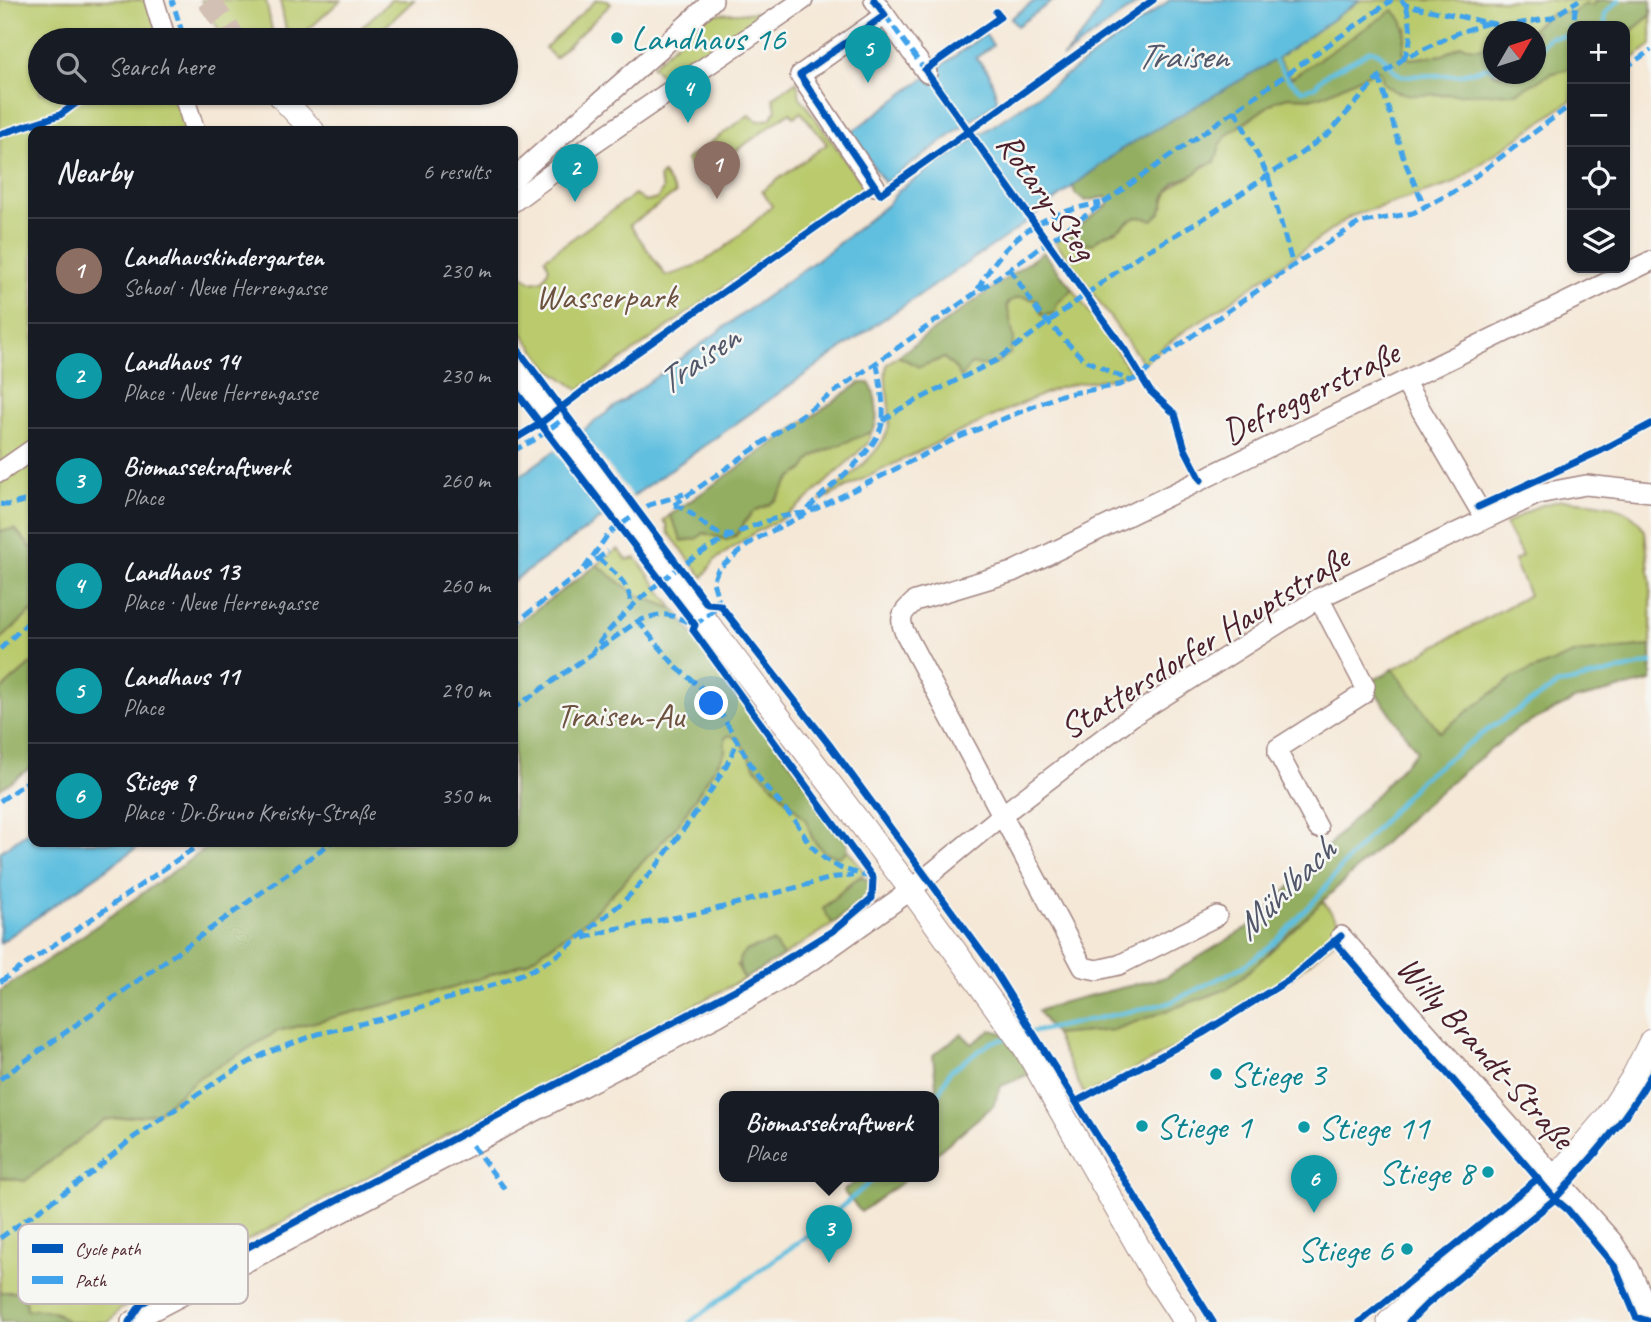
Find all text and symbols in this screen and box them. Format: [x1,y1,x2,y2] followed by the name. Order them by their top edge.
[631,16,787,61] place label: Landhaus 16
[1483,21,1546,84] north arrow
[1567,21,1630,273] map controls
[1567,21,1630,84] button: +
[845,25,891,83] pin: 5
[28,28,518,105] search box
[609,30,625,46] marker: Landhaus 16
[1136,32,1231,79] water label: Traisen
[52,48,90,86] icon: search
[108,50,214,83] text: Search here
[665,65,711,123] pin: 4
[1567,84,1630,147] button: −
[986,124,1108,271] street label: Rotary-Steg
[694,141,740,199] pin: 1
[552,144,598,202] pin: 2
[1567,147,1630,210] button: locate
[56,153,132,191] text: Nearby
[423,157,490,186] text: 6 results
[1567,210,1630,273] button: layers
[123,240,324,273] text: Landhauskindergarten
[74,256,84,285] text: 1
[441,256,490,285] text: 230 m
[123,273,327,302] text: School · Neue Herrengasse
[535,274,679,319] park label: Wasserpark
[646,312,751,405] water label: Traisen
[1214,329,1409,455] street label: Defreggerstraße
[123,345,239,378] text: Landhaus 14
[74,361,84,390] text: 2
[441,361,490,390] text: 230 m
[123,378,317,407] text: Place · Neue Herrengasse
[123,450,290,483] text: Biomassekraftwerk
[74,466,84,495] text: 3
[441,466,490,495] text: 260 m
[123,483,163,512] text: Place
[1051,534,1360,750] street label: Stattersdorfer Hauptstraße
[123,555,239,588] text: Landhaus 13
[74,571,84,600] text: 4
[441,571,490,600] text: 260 m
[123,588,317,617] text: Place · Neue Herrengasse
[123,660,239,693] text: Landhaus 11
[74,676,84,705] text: 5
[441,676,490,705] text: 290 m
[694,686,728,720] your location
[123,693,163,722] text: Place
[556,693,686,738] park label: Traisen-Au
[123,765,195,798] text: Stiege 9
[74,781,84,810] text: 6
[441,781,490,810] text: 350 m
[123,798,375,827] text: Place · Dr.Bruno Kreisky-Straße
[1223,825,1348,950] water label: Mühlbach
[1387,946,1586,1161] street label: Willy Brandt-Straße
[1230,1052,1328,1097] place label: Stiege 3
[1208,1066,1224,1082] marker: Stiege 3
[719,1091,939,1182] popup
[1156,1104,1254,1149] place label: Stiege 1
[1318,1105,1431,1150] place label: Stiege 11
[745,1106,913,1139] text: Biomassekraftwerk
[1134,1118,1150,1134] marker: Stiege 1
[1296,1119,1312,1135] marker: Stiege 11
[745,1139,786,1168] text: Place
[1379,1150,1477,1195] place label: Stiege 8
[1291,1155,1337,1213] pin: 6
[1480,1164,1496,1180] marker: Stiege 8
[806,1205,852,1263] pin: 3
[18,1224,248,1304] legend
[1298,1227,1394,1272] place label: Stiege 6
[75,1237,141,1261] text: Cycle path
[1399,1241,1415,1257] marker: Stiege 6
[75,1269,108,1293] text: Path

